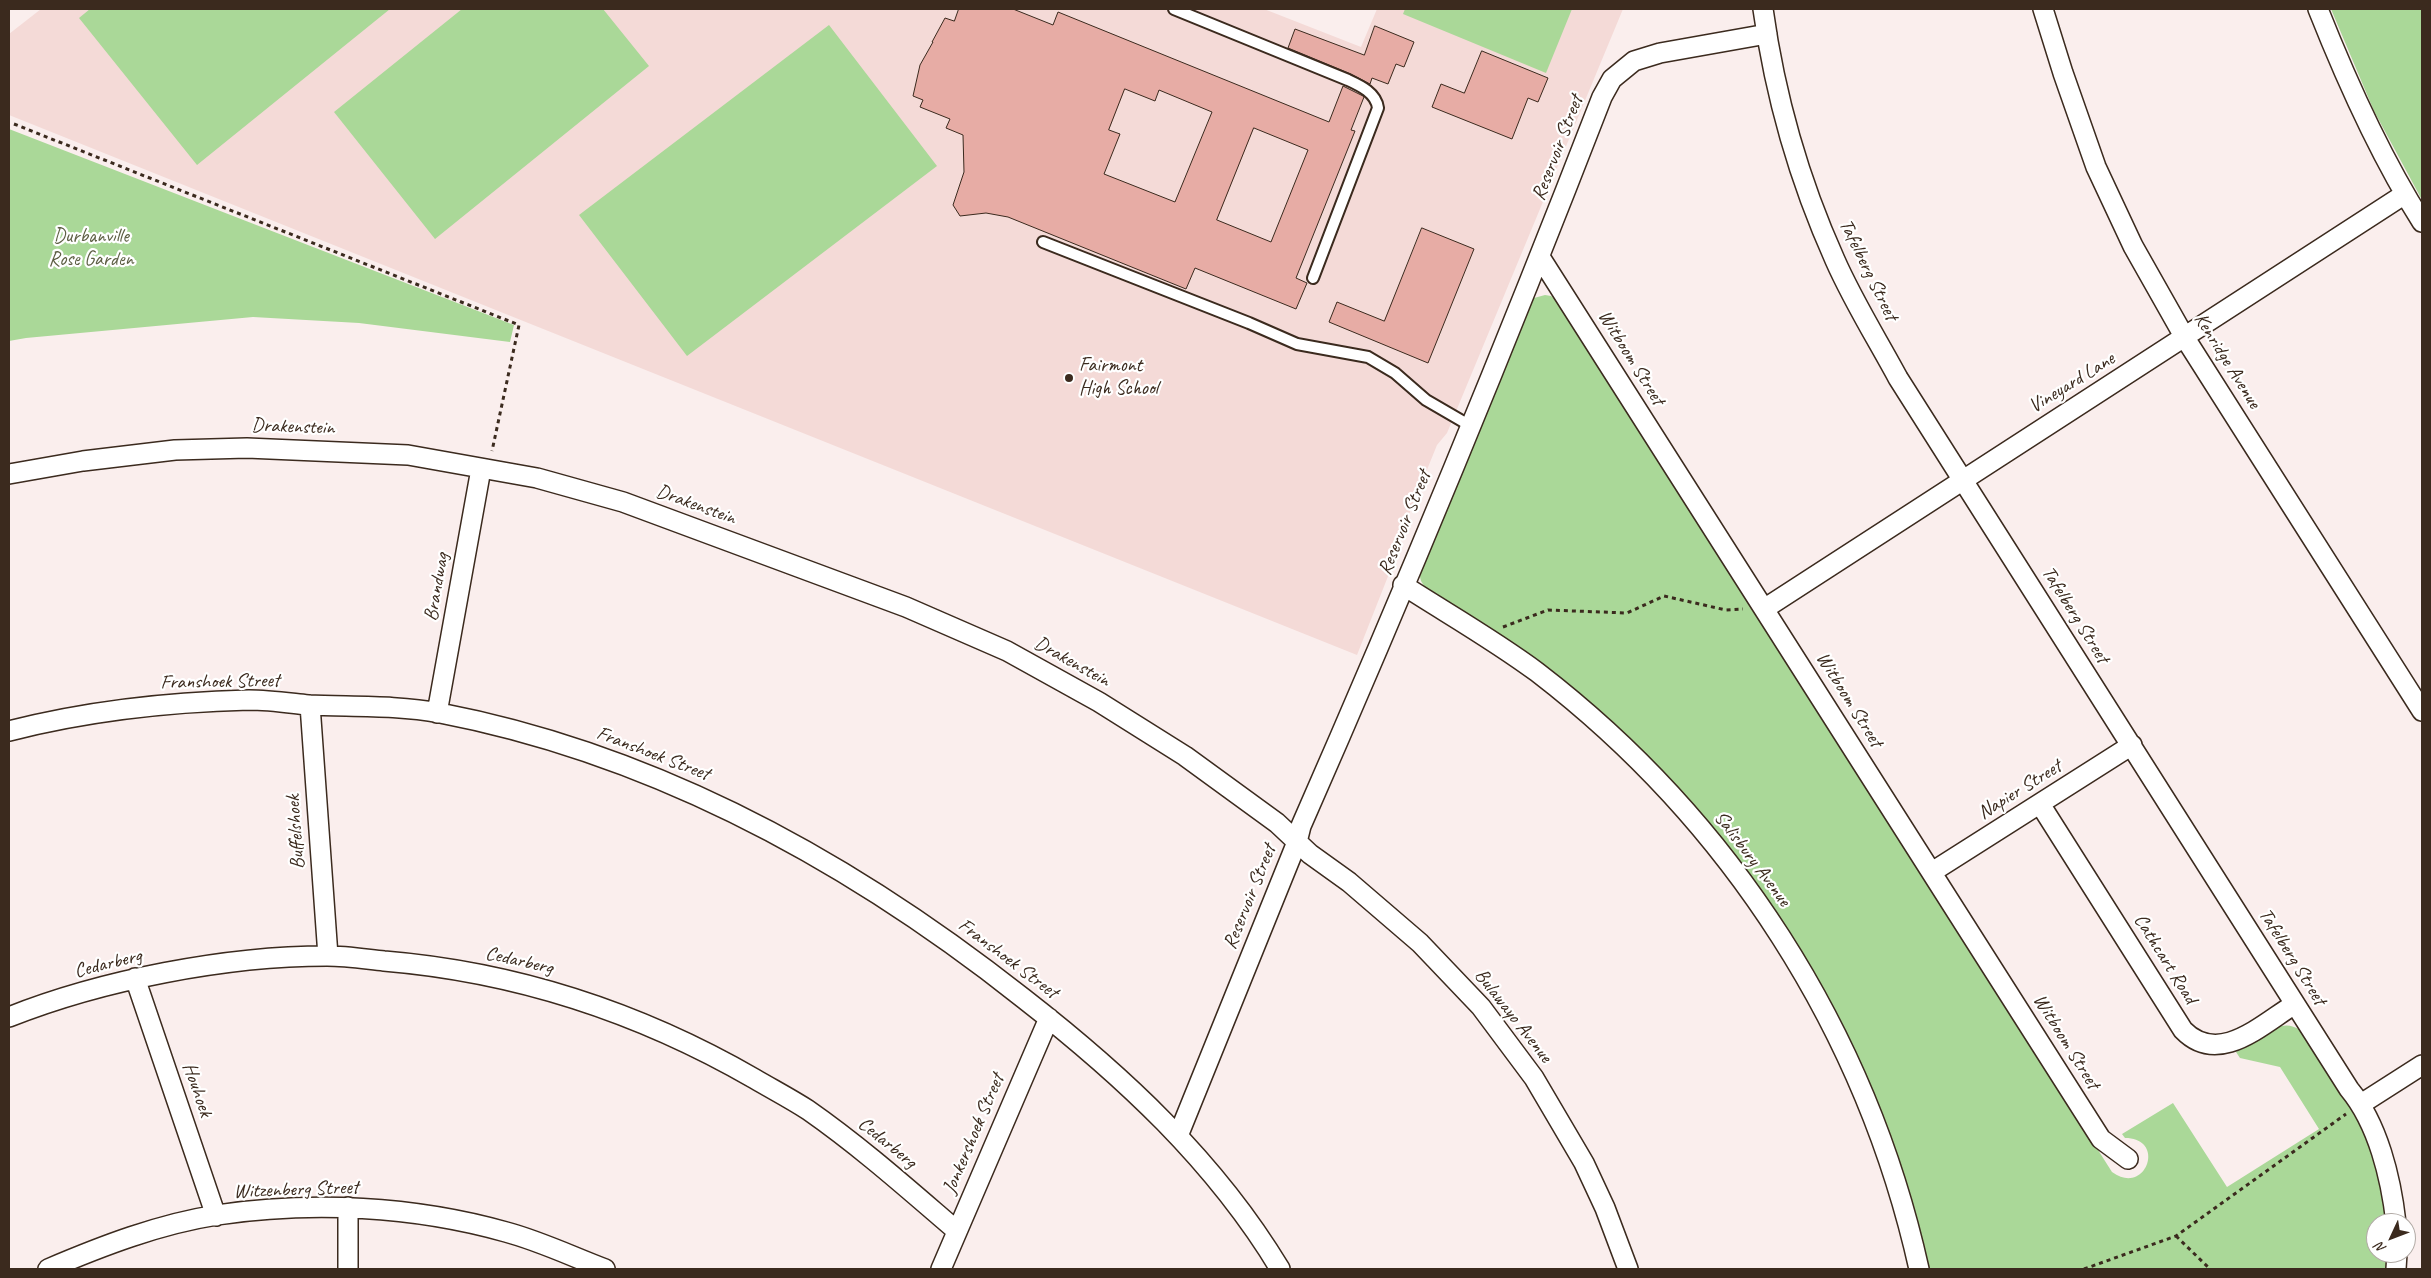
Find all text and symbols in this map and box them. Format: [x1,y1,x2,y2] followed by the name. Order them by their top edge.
[1527,92,1589,204] street label: Reservoir Street
[1833,215,1903,325] street label: Tafelberg Street
[49,225,133,272] park label: Durbanville Rose Garden
[1592,306,1670,410] street label: Witboom Street
[2188,309,2266,413] street label: Kenridge Avenue
[2025,347,2119,419] street label: Vineyard Lane
[1079,354,1158,401] place label: Fairmont High School
[1063,372,1075,384] marker: Fairmont High School
[251,414,335,440] street label: Drakenstein
[1373,467,1437,579] street label: Reservoir Street
[653,480,739,530] street label: Drakenstein
[419,551,455,623] street label: Brandwag
[2036,562,2114,668] street label: Tafelberg Street
[1030,631,1114,693] street label: Drakenstein
[1810,648,1888,752] street label: Witboom Street
[160,669,280,695] street label: Franshoek Street
[593,721,713,787] street label: Franshoek Street
[1974,755,2066,825] street label: Napier Street
[281,794,311,870] street label: Buffelshoek
[1708,807,1796,911] street label: Salisbury Avenue
[1218,841,1282,953] street label: Reservoir Street
[2253,904,2331,1010] street label: Tafelberg Street
[2128,910,2202,1008] street label: Cathcart Road
[953,914,1063,1004] street label: Franshoek Street
[483,942,555,980] street label: Cedarberg
[72,944,144,984] street label: Cedarberg
[1469,964,1557,1068] street label: Bulawayo Avenue
[2027,990,2105,1094] street label: Witboom Street
[177,1060,217,1120] street label: Houhoek
[938,1070,1010,1198] street label: Jonkershoek Street
[853,1112,921,1174] street label: Cedarberg
[233,1176,359,1204] street label: Witzenberg Street
[2366,1213,2416,1263] north arrow
[2371,1239,2390,1257] text: N

